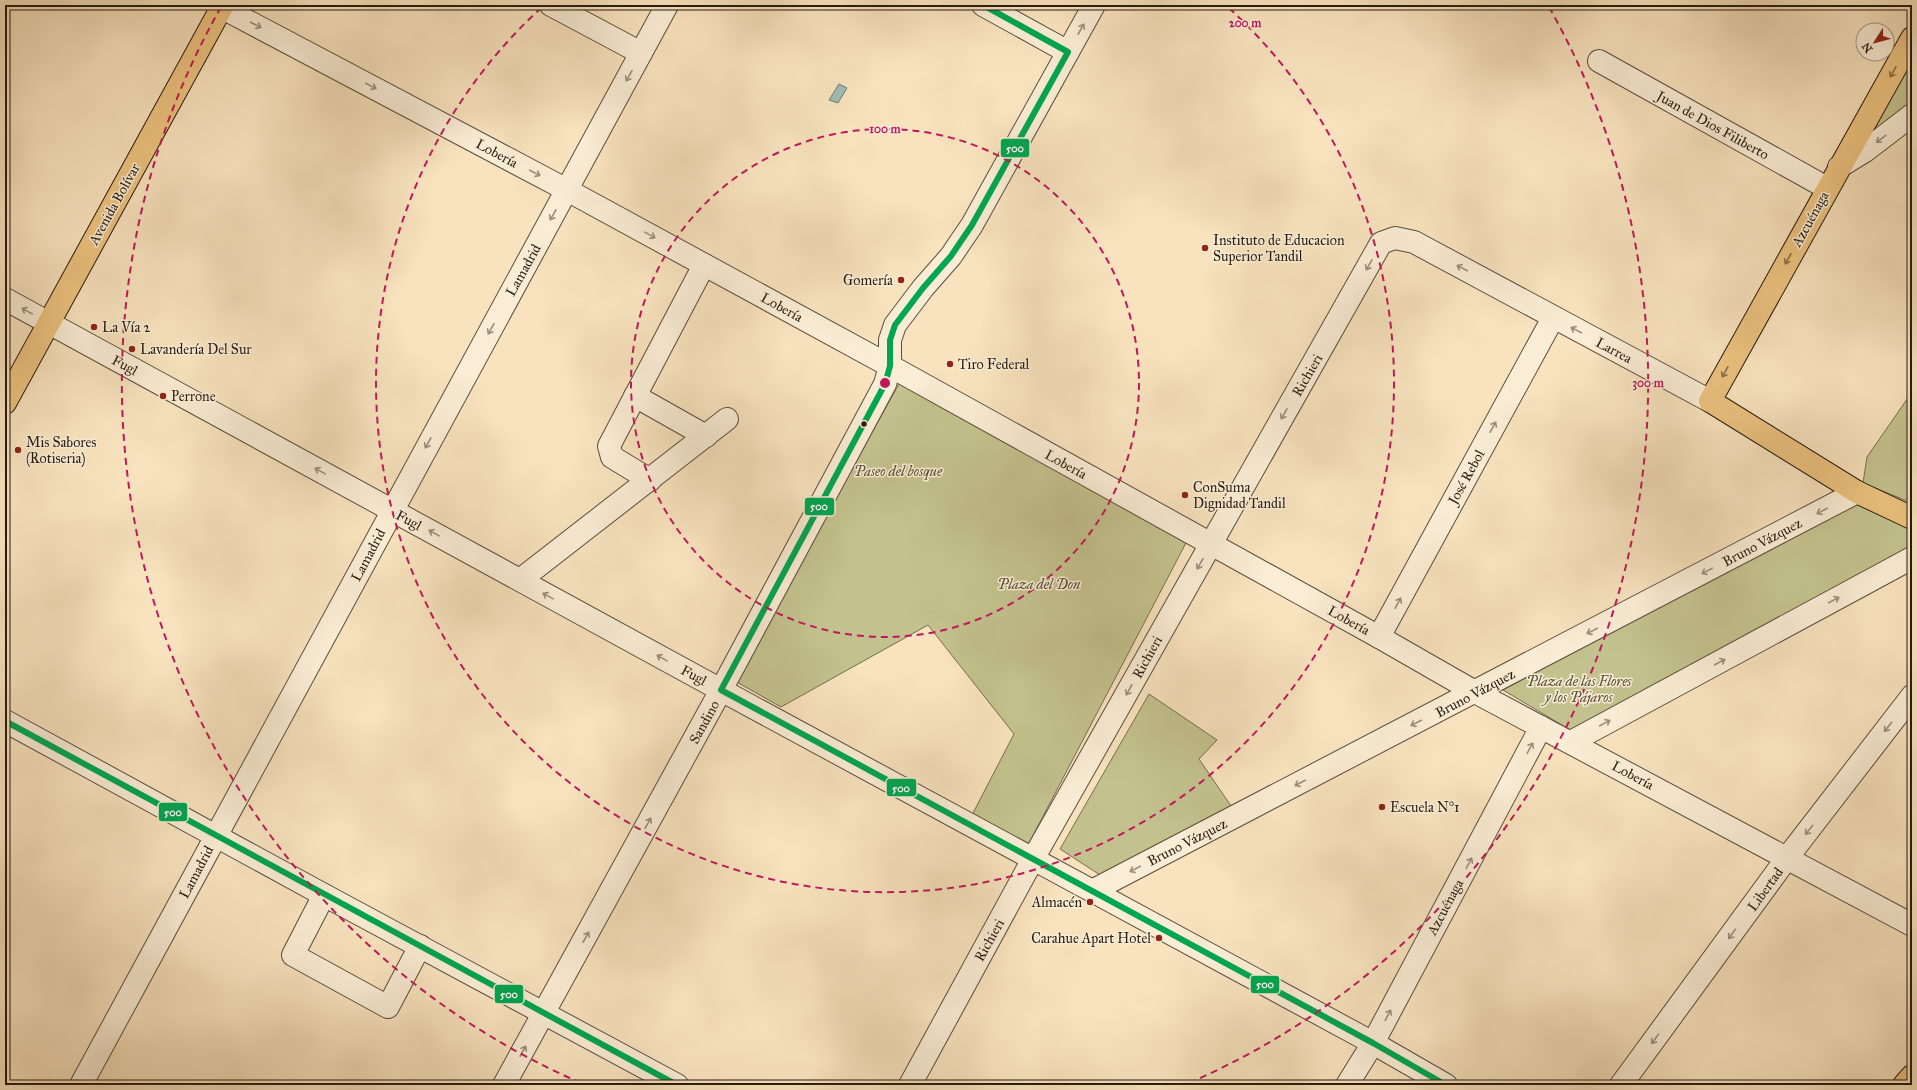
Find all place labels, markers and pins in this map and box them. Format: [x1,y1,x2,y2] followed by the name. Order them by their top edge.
[1213,232,1345,265] place label: Instituto de Educacion Superior Tandil
[1200,243,1210,253] marker: Instituto de Educacion Superior Tandil
[843,272,893,289] place label: Gomería
[896,275,906,285] marker: Gomería
[102,319,150,336] place label: La Vía 2
[89,322,99,332] marker: La Vía 2
[140,341,252,358] place label: Lavandería Del Sur
[127,344,137,354] marker: Lavandería Del Sur
[958,356,1029,373] place label: Tiro Federal
[945,359,955,369] marker: Tiro Federal
[878,376,892,390] centre of rings
[171,388,216,405] place label: Perrone
[158,391,168,401] marker: Perrone
[859,419,869,429] unlabelled marker
[26,434,96,468] place label: Mis Sabores (Rotiseria)
[13,445,23,455] marker: Mis Sabores (Rotiseria)
[1193,479,1286,512] place label: ConSuma Dignidad Tandil
[1180,490,1190,500] marker: ConSuma Dignidad Tandil
[1390,799,1460,816] place label: Escuela N°1
[1377,802,1387,812] marker: Escuela N°1
[1031,894,1082,911] place label: Almacén
[1085,897,1095,907] marker: Almacén
[1031,930,1151,947] place label: Carahue Apart Hotel
[1154,933,1164,943] marker: Carahue Apart Hotel

